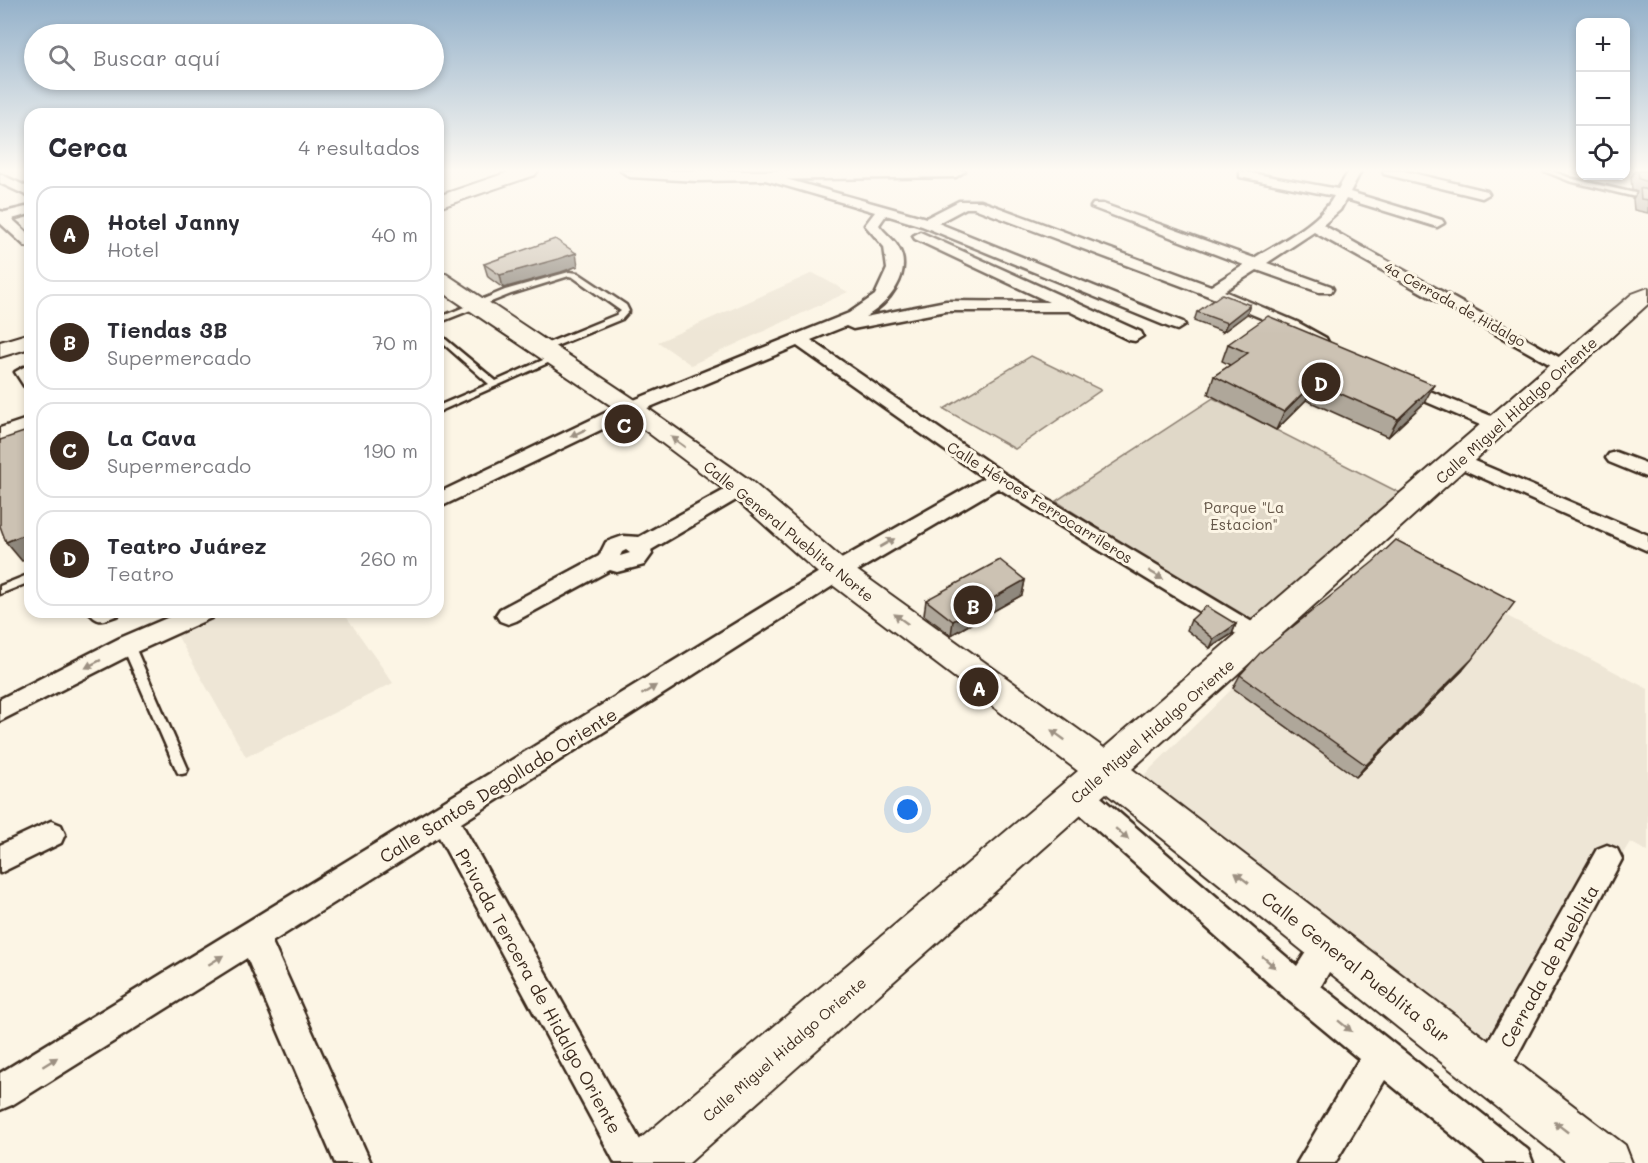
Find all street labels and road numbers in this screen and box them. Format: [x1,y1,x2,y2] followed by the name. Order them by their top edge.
[1381,257,1529,351] street label: 4a Cerrada de Hidalgo
[1431,332,1601,488] street label: Calle Miguel Hidalgo Oriente
[943,436,1137,568] street label: Calle Héroes Ferrocarrileros
[700,456,878,606] street label: Calle General Pueblita Norte
[1066,654,1238,808] street label: Calle Miguel Hidalgo Oriente
[375,702,621,868] street label: Calle Santos Degollado Oriente
[450,844,628,1138] street label: Privada Tercera de Hidalgo Oriente
[1494,880,1604,1052] street label: Cerrada de Pueblita
[1257,886,1455,1048] street label: Calle General Pueblita Sur
[698,972,870,1126] street label: Calle Miguel Hidalgo Oriente

